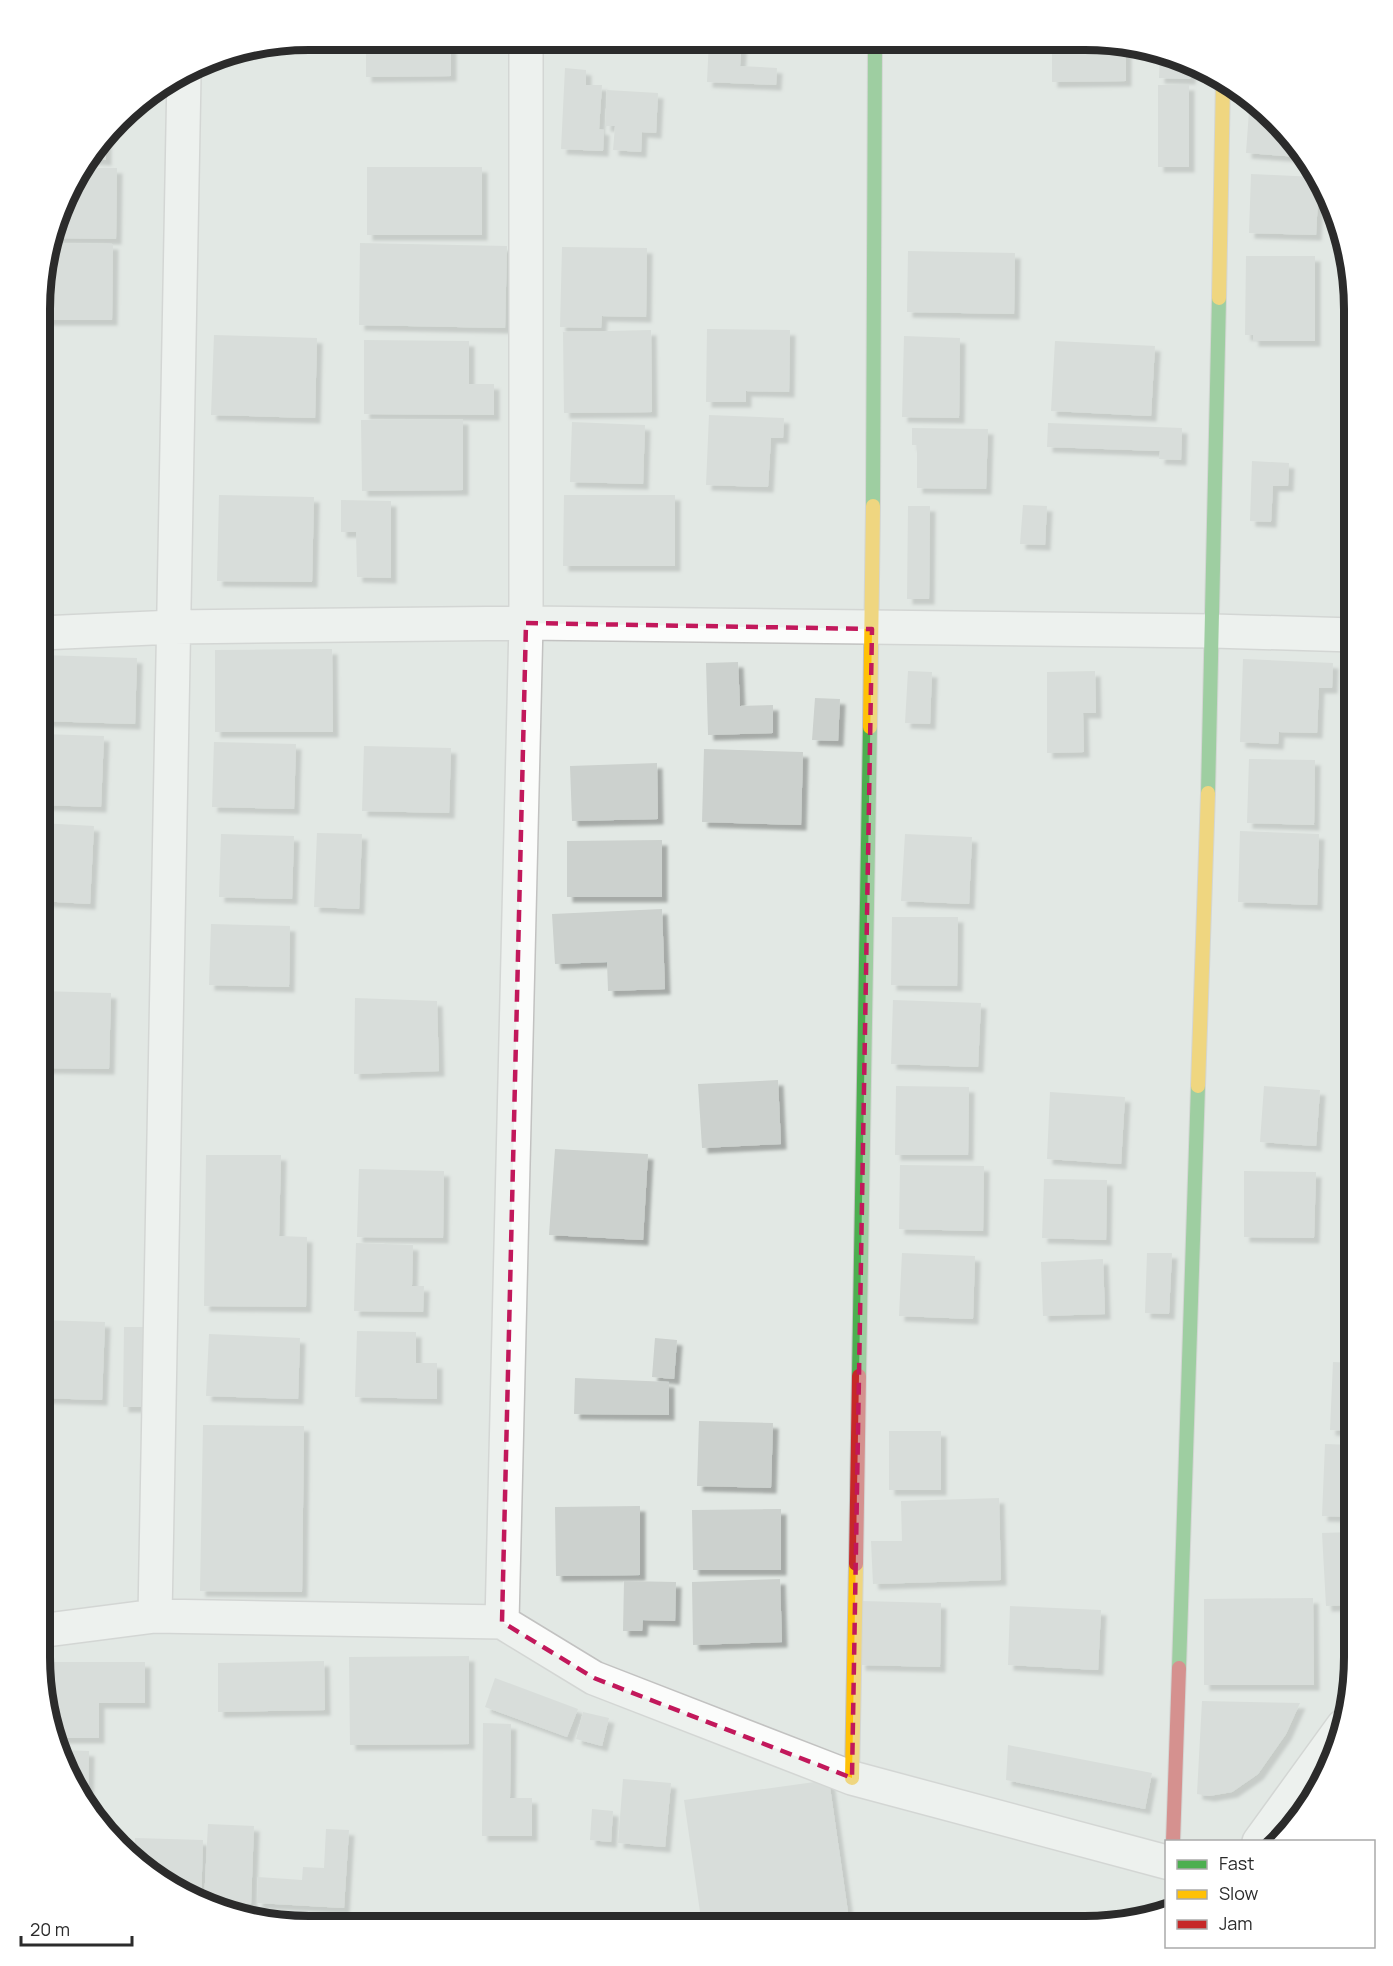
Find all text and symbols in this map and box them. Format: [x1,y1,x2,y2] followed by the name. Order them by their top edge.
[1165,1840,1375,1948] legend
[1219,1851,1254,1875] text: Fast
[1219,1881,1259,1905] text: Slow
[21,1909,132,1947] scale bar
[1219,1911,1253,1935] text: Jam
[30,1917,70,1941] text: 20 m

